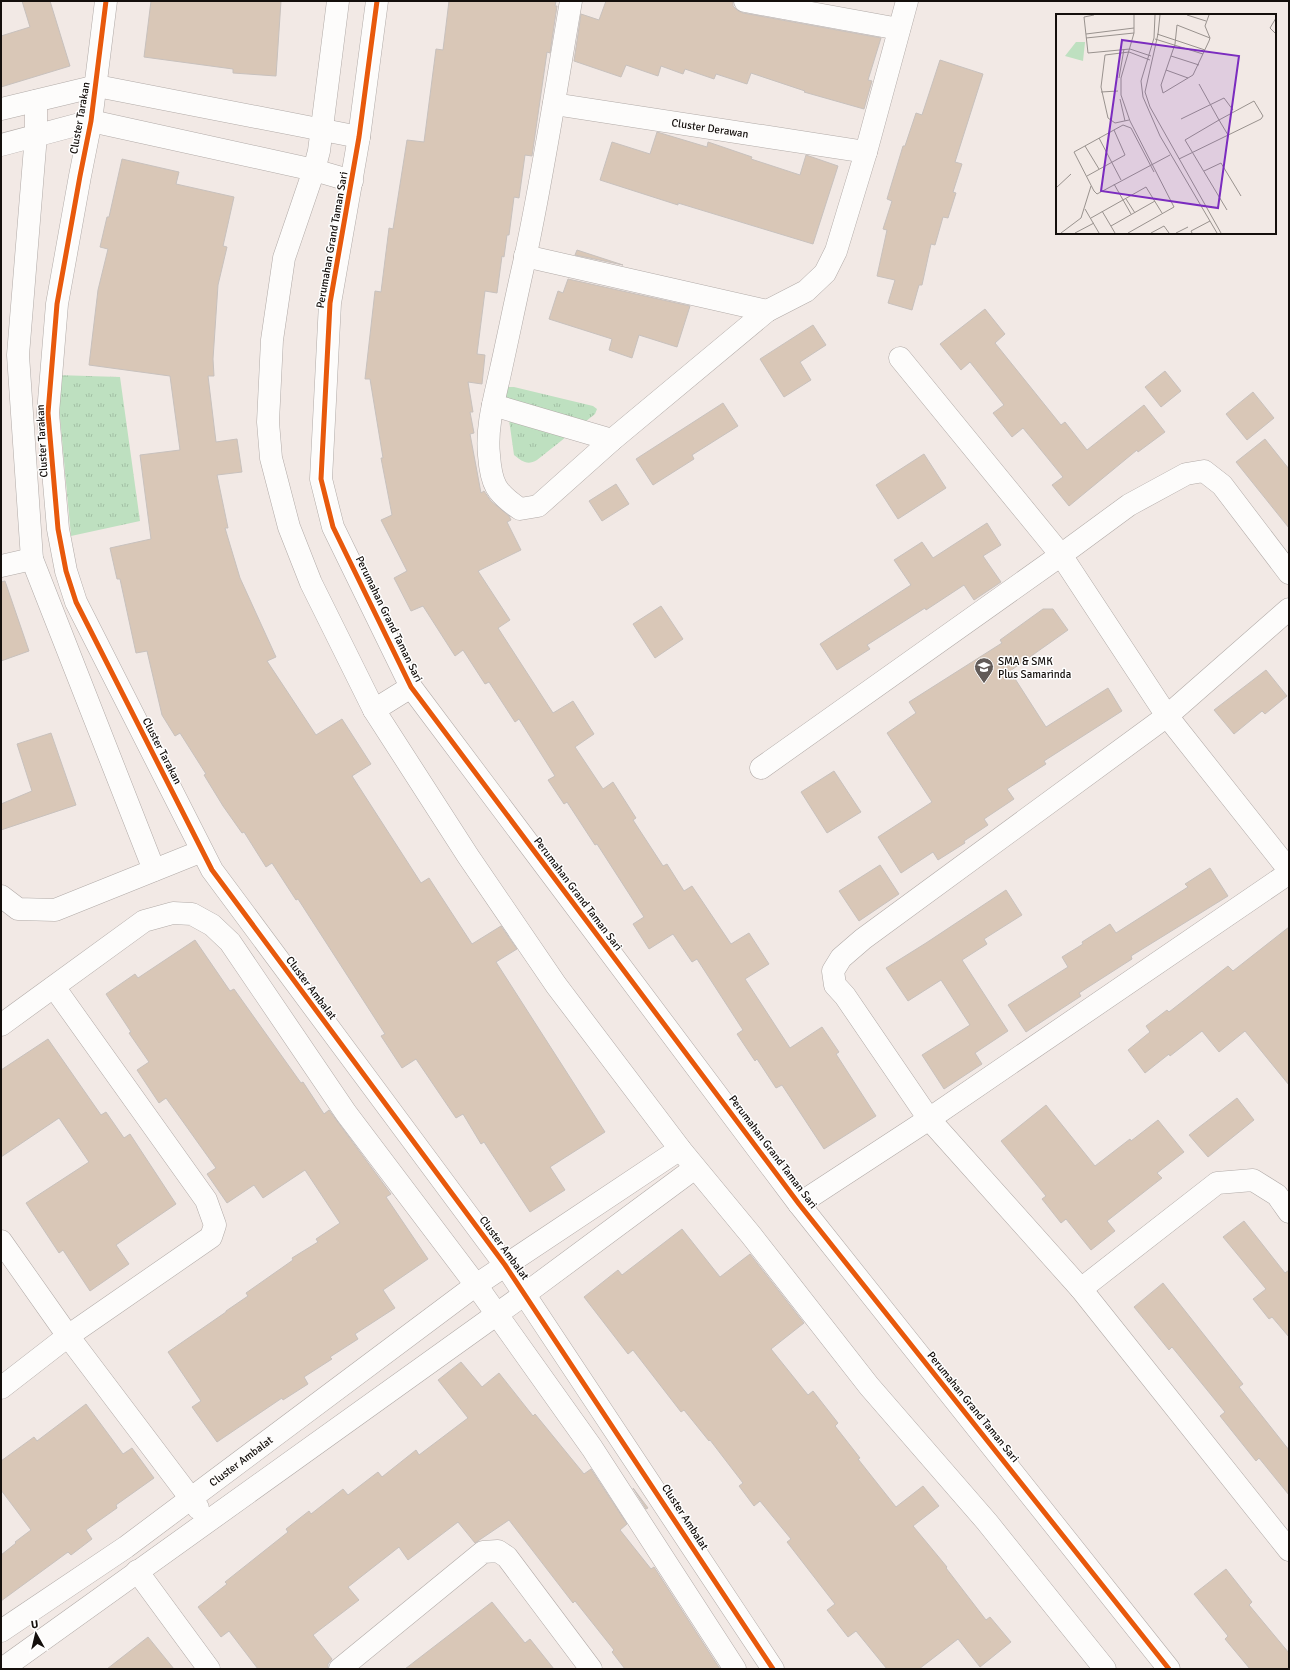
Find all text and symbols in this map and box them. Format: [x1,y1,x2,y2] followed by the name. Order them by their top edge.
[1056,14,1276,234] inset map
[67,81,93,155] street label: Cluster Tarakan
[671,116,750,140] street label: Cluster Derawan
[314,171,350,309] street label: Perumahan Grand Taman Sari
[34,404,50,478] street label: Cluster Tarakan
[353,554,425,684] street label: Perumahan Grand Taman Sari
[998,655,1072,681] place label: SMA & SMK Plus Samarinda
[973,656,995,684] school or university icon: SMA & SMK Plus Samarinda
[140,715,184,787] street label: Cluster Tarakan
[531,835,625,953] street label: Perumahan Grand Taman Sari
[283,954,339,1022] street label: Cluster Ambalat
[726,1093,820,1211] street label: Perumahan Grand Taman Sari
[476,1214,532,1283] street label: Cluster Ambalat
[924,1349,1022,1465] street label: Perumahan Grand Taman Sari
[207,1433,275,1489] street label: Cluster Ambalat
[659,1482,711,1552] street label: Cluster Ambalat
[16,1614,56,1654] north arrow
[30,1618,39,1632] text: U

